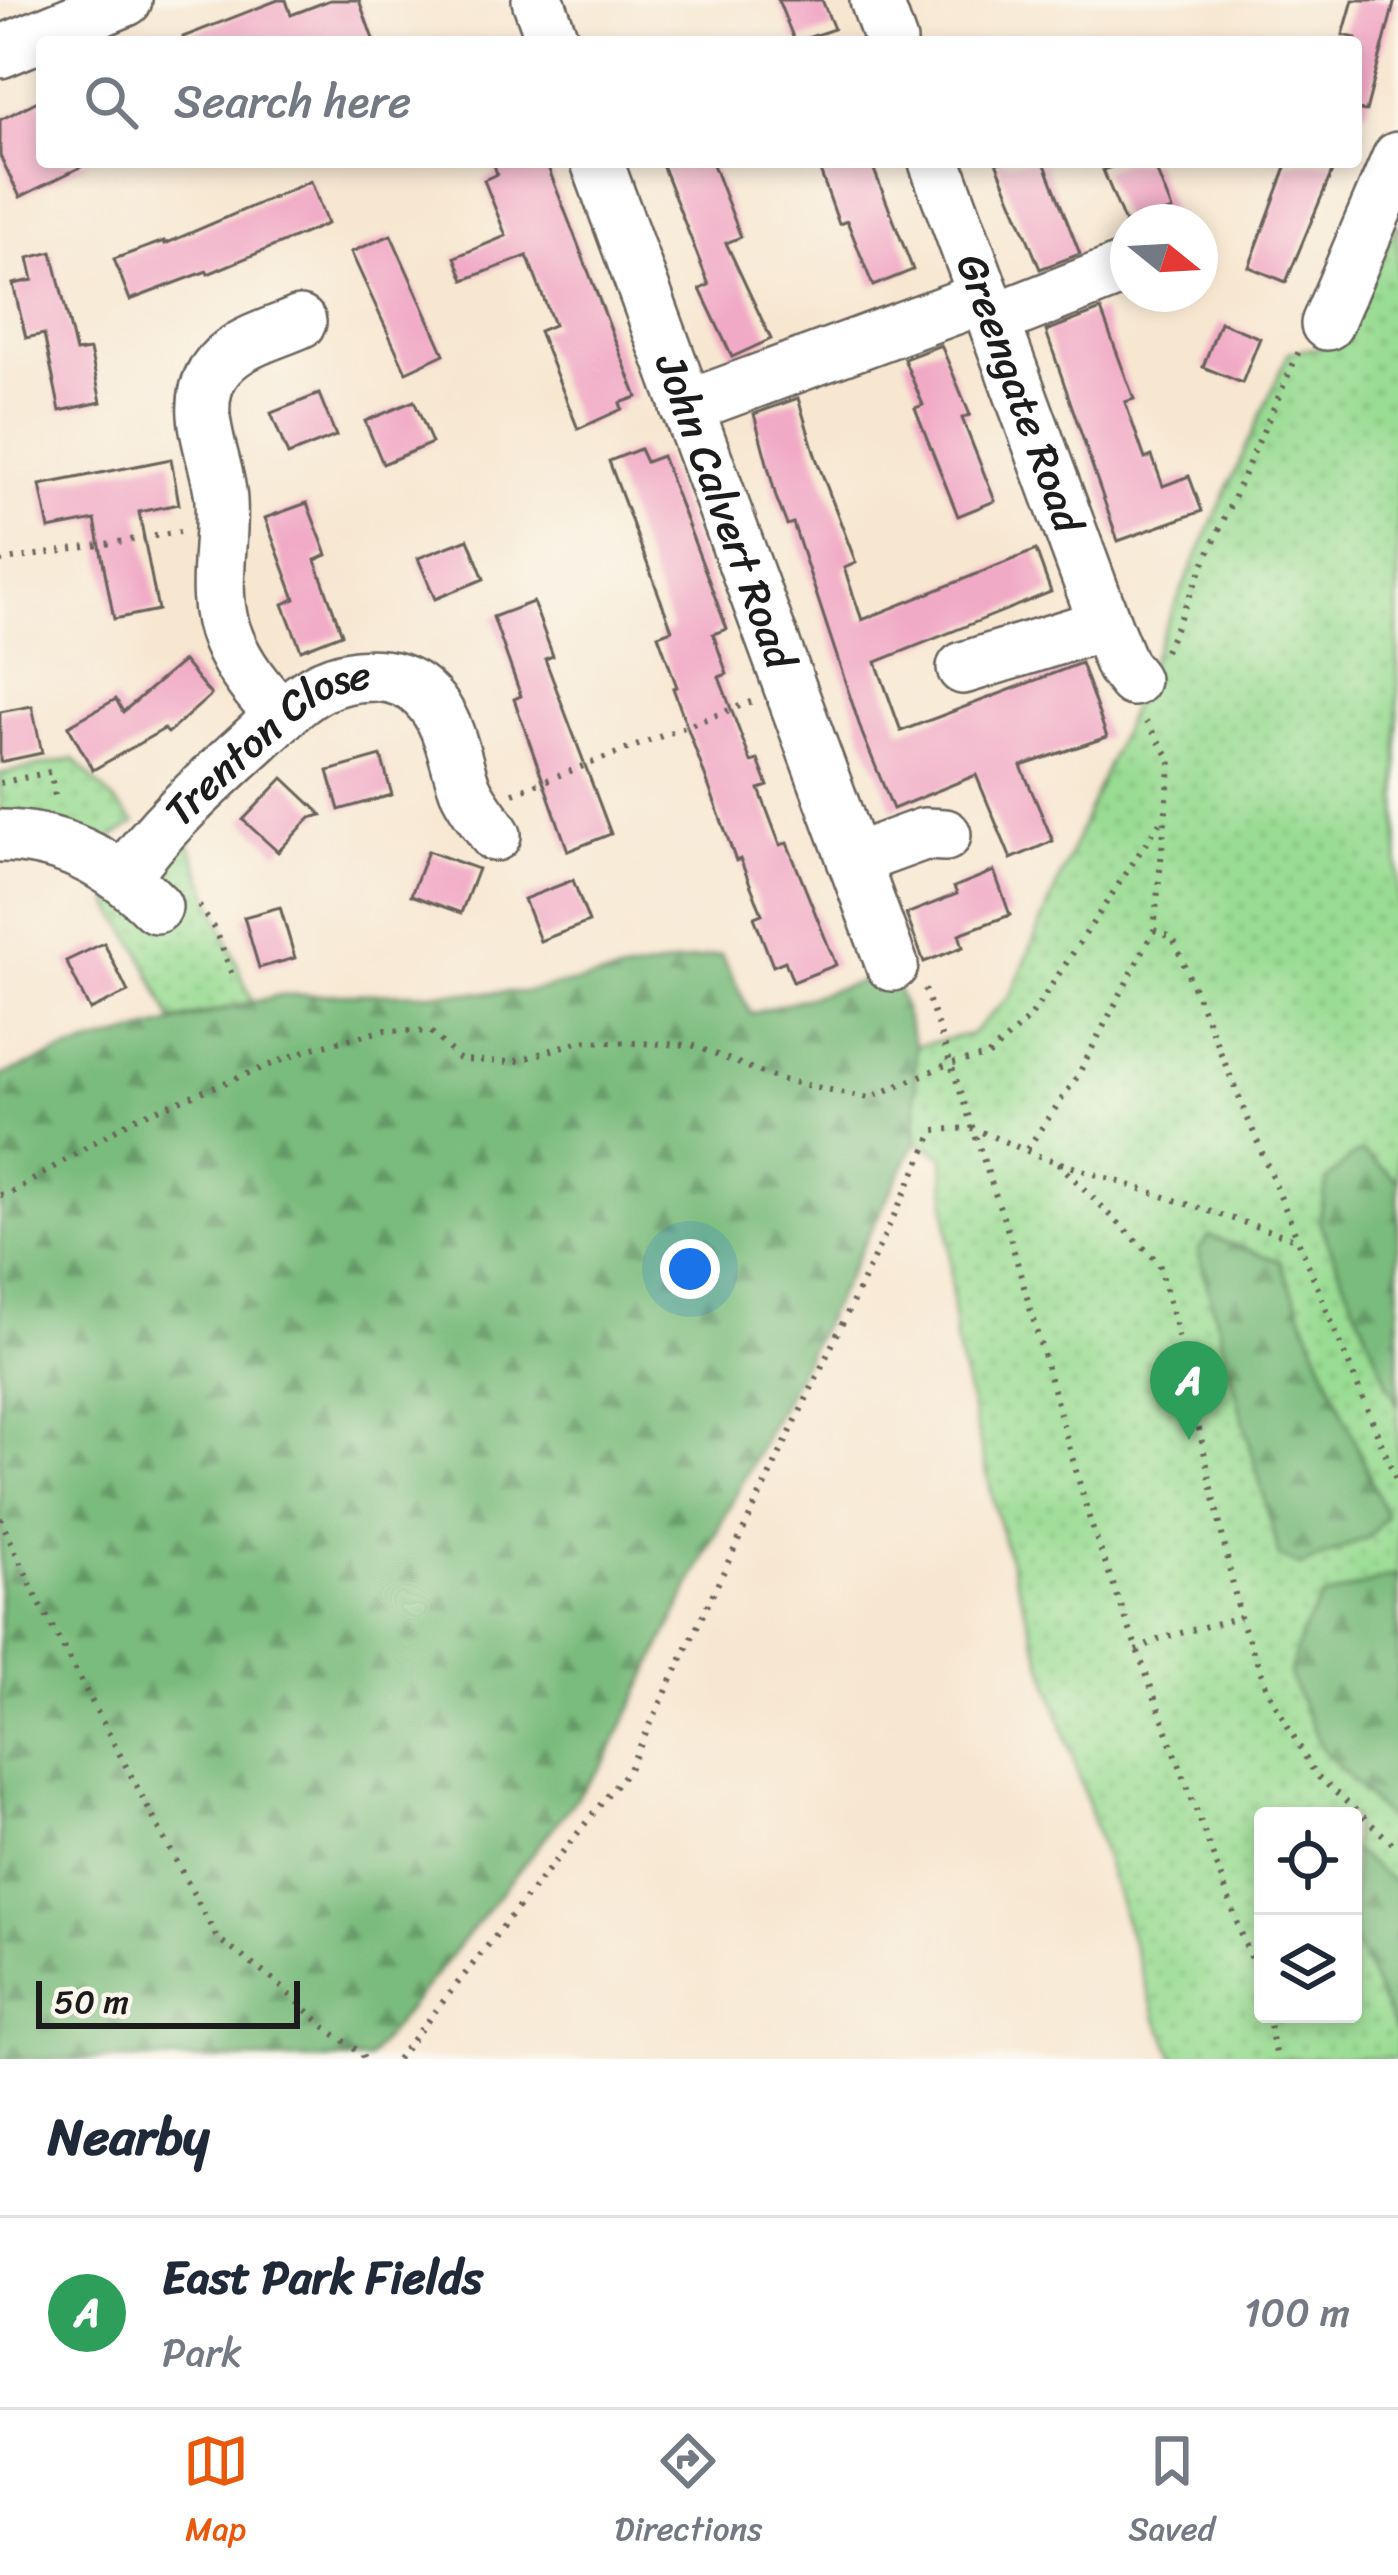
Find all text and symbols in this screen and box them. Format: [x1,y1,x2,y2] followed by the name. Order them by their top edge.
[36,36,1362,168] search box
[174,62,411,142] text: Search here
[78,69,144,135] icon: search
[1110,204,1218,312] north arrow
[935,243,1106,546] street label: Greengate Road
[633,341,818,682] street label: John Calvert Road
[146,638,374,845] street label: Trenton Close
[660,1239,720,1299] your location
[1150,1341,1228,1440] pin: A
[1254,1807,1362,2023] map controls
[1254,1807,1362,1915] button: locate
[1254,1915,1362,2023] button: layers
[54,1973,129,2031] text: 50 m
[36,1975,300,2028] scale bar
[48,2092,209,2182] text: Nearby
[162,2238,483,2318] text: East Park Fields
[74,2278,100,2347] text: A
[1244,2278,1350,2347] text: 100 m
[162,2318,242,2387] text: Park
[183,2428,249,2558] tab: Map
[615,2428,762,2558] tab: Directions
[1128,2428,1215,2558] tab: Saved

